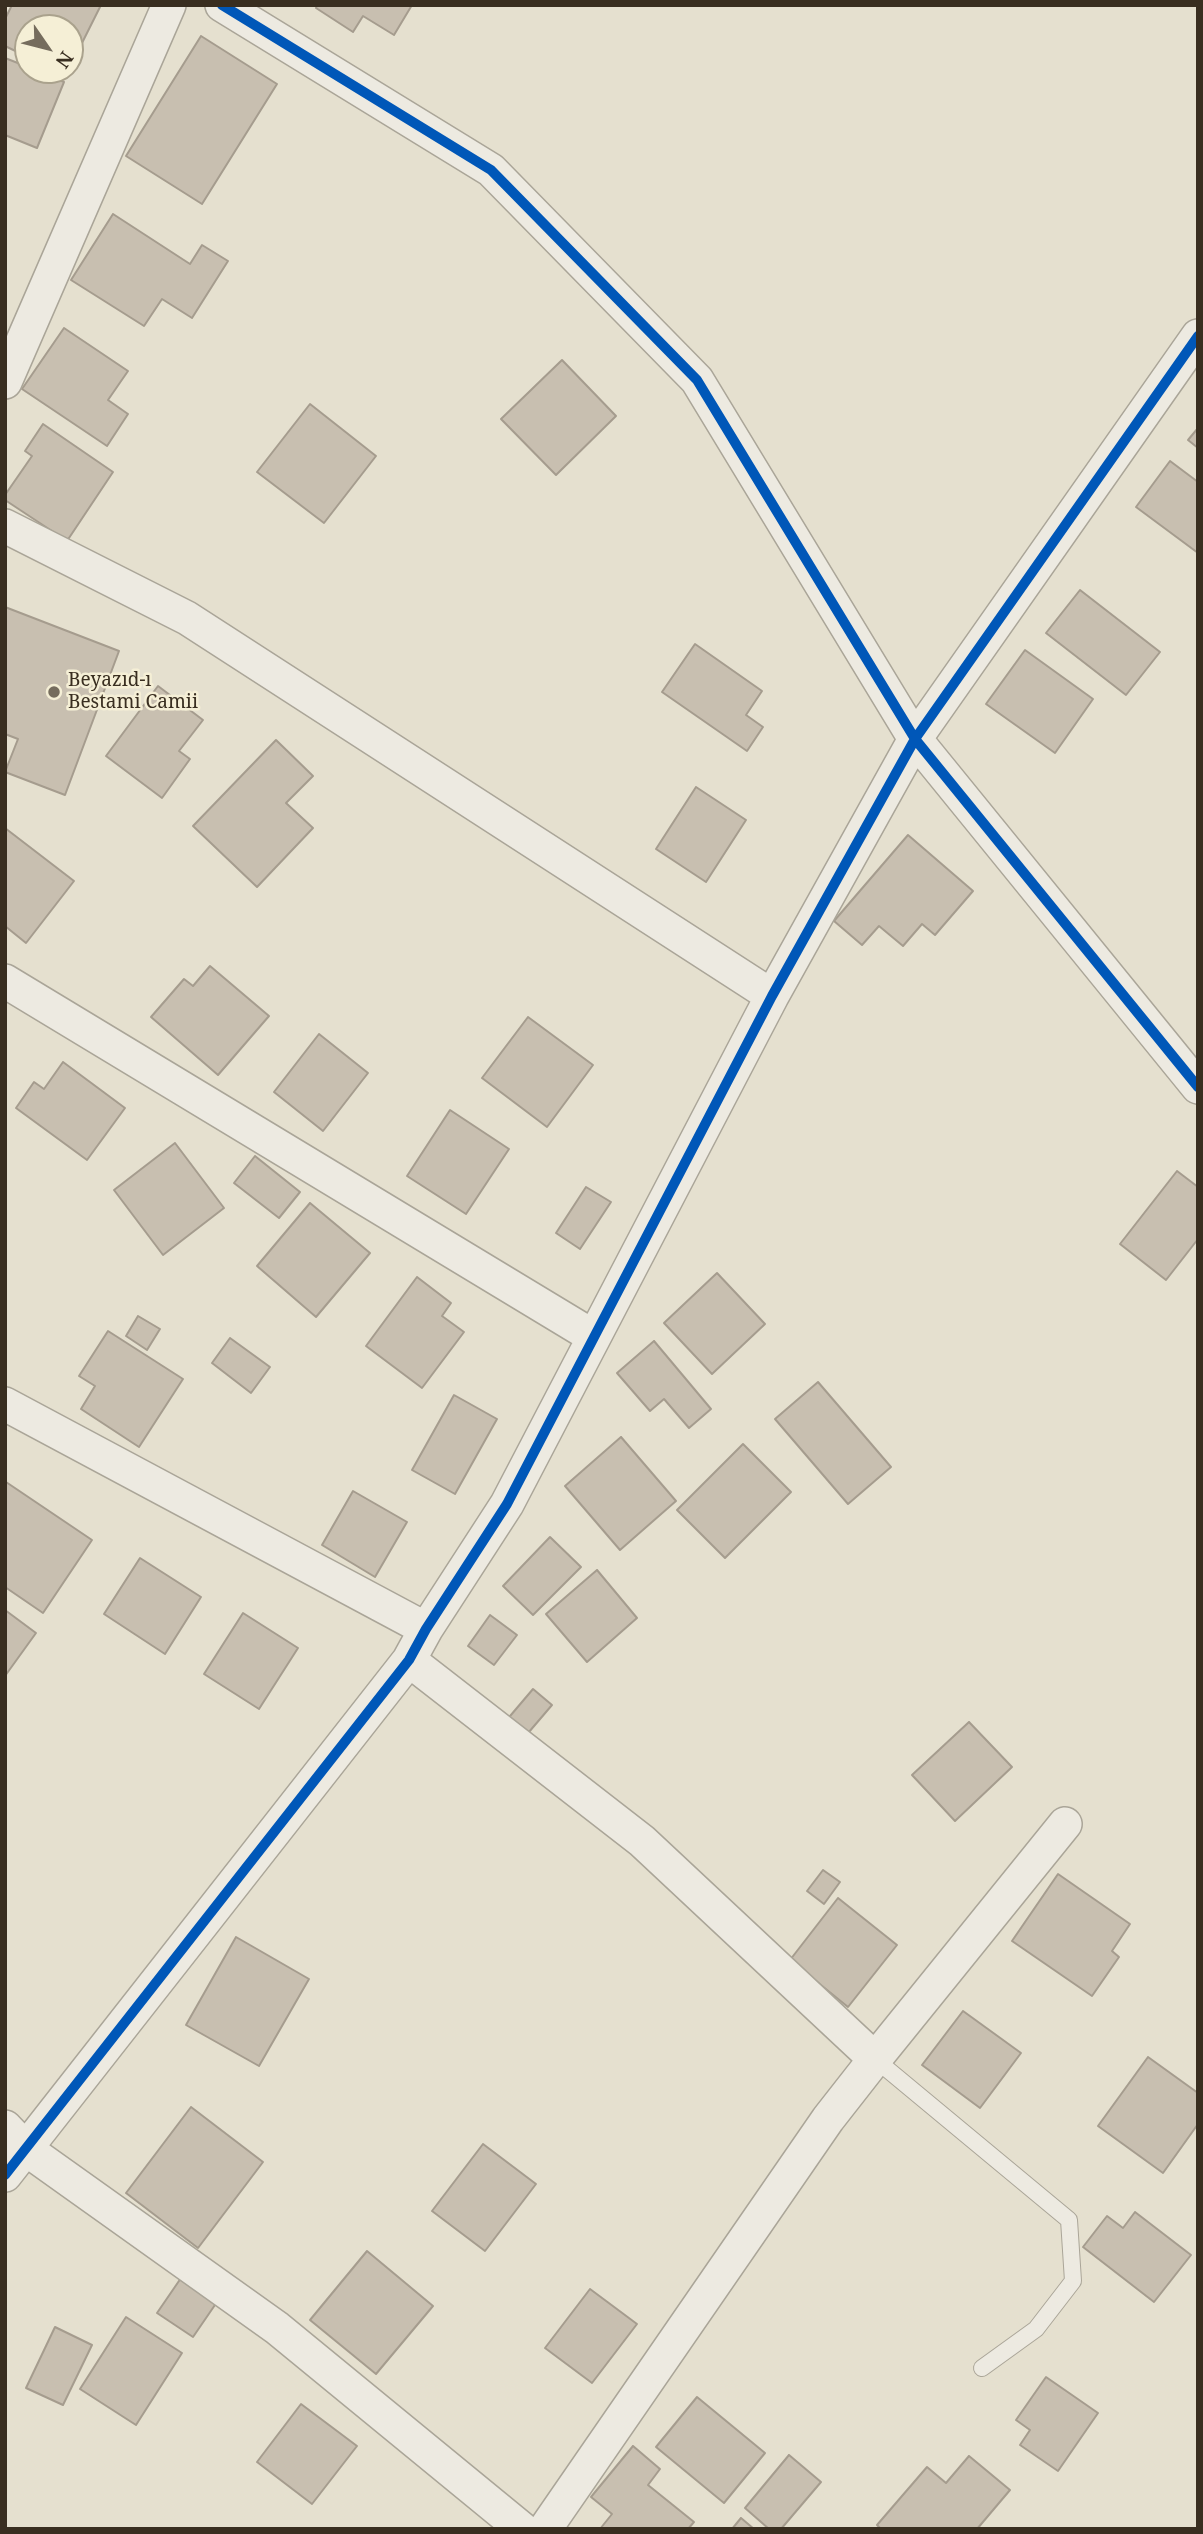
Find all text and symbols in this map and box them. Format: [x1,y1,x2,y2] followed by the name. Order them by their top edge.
[14,14,84,84] north arrow
[50,46,80,73] text: N
[68,670,198,714] place label: Beyazıd-ı Bestami Camii
[46,684,62,700] marker: Beyazıd-ı Bestami Camii

